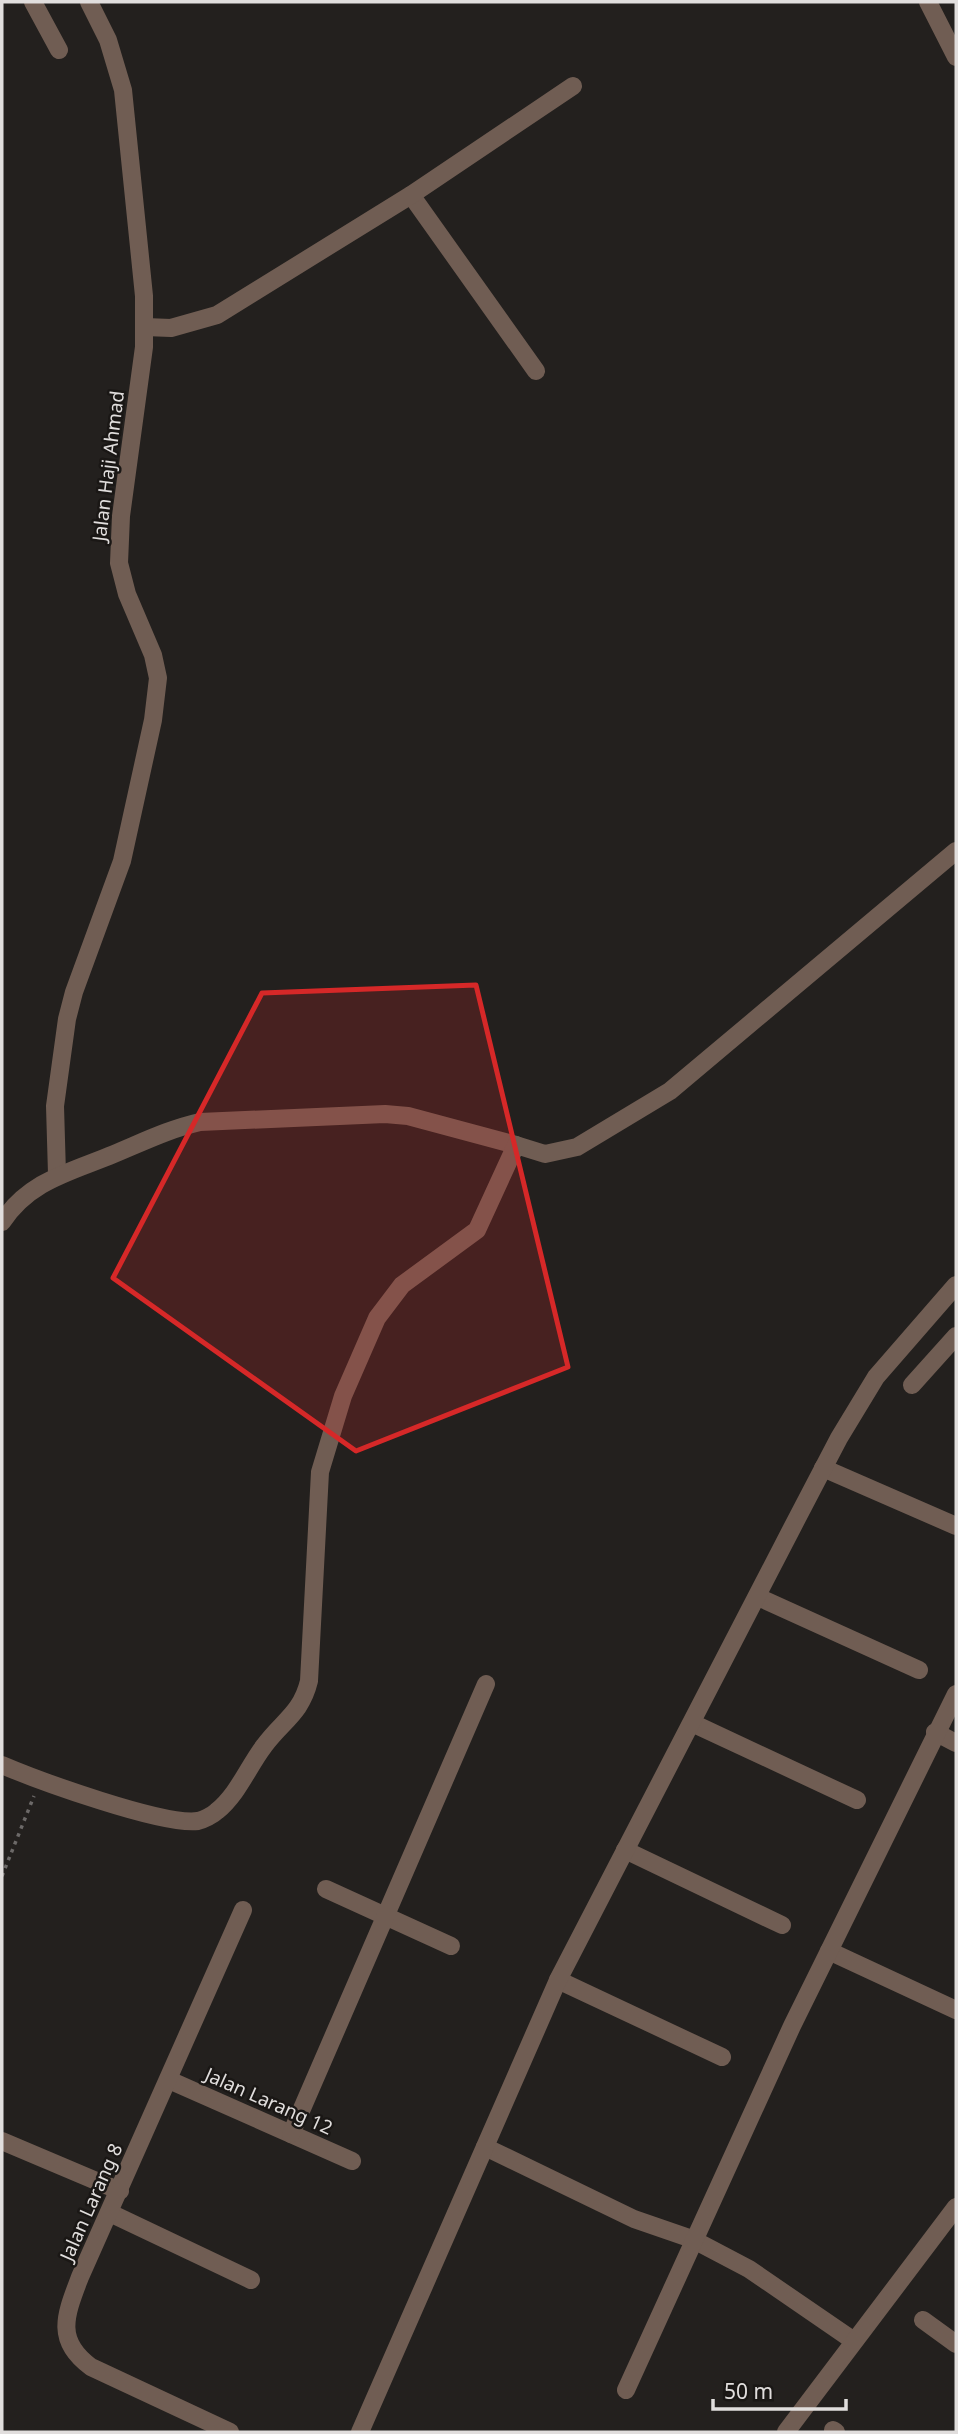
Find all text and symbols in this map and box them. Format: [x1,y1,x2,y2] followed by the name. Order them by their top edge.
[86,389,130,545] street label: Jalan Haji Ahmad
[199,2060,337,2141] street label: Jalan Larang 12
[53,2139,129,2267] street label: Jalan Larang 8
[713,2368,846,2412] scale bar
[724,2377,773,2405] text: 50 m

